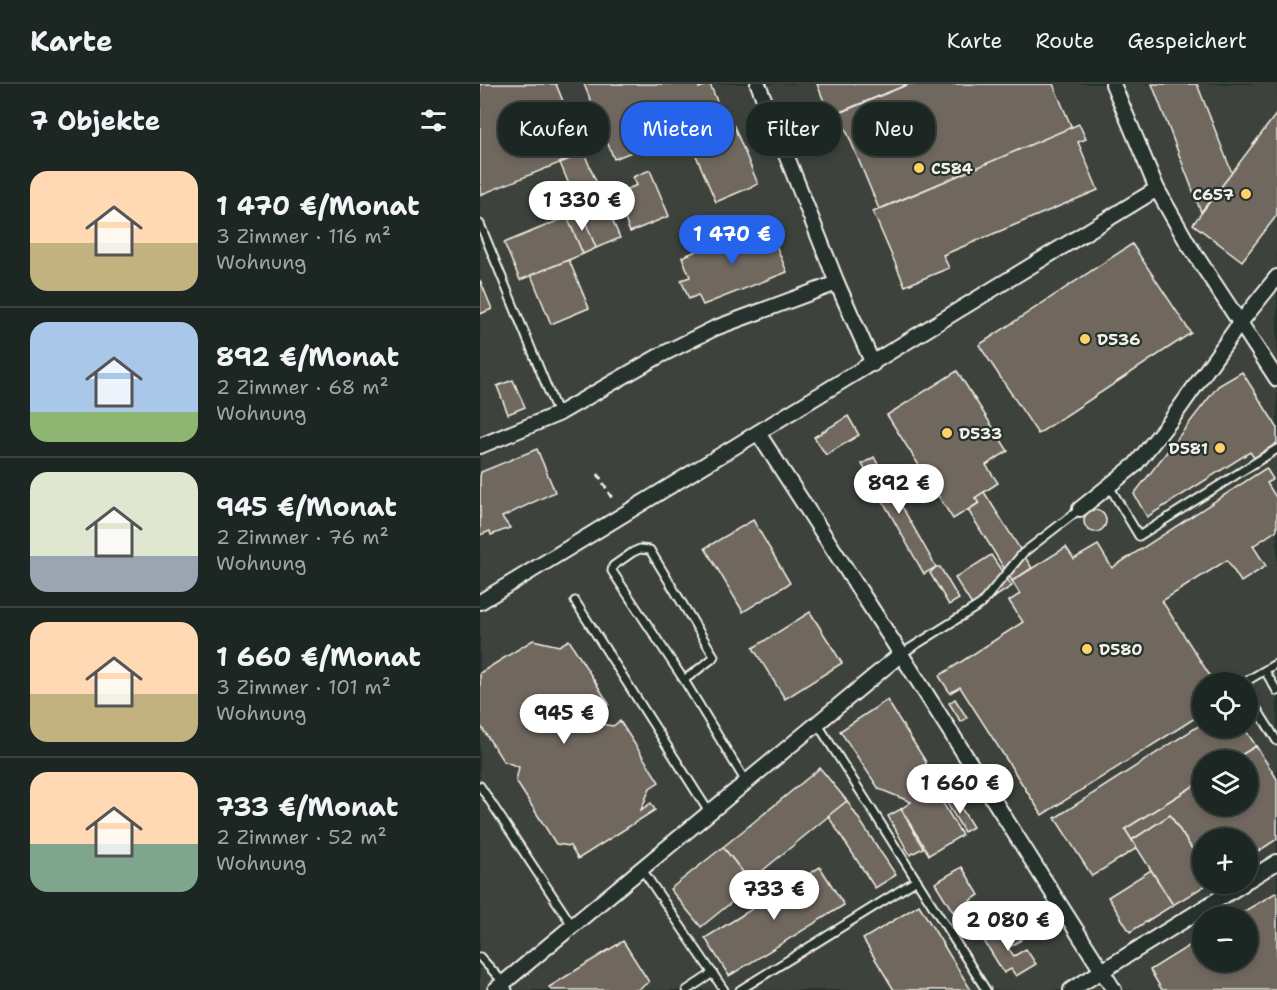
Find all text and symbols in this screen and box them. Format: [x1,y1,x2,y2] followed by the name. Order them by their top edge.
[30,22,113,60] text: Karte
[947,27,1002,55] text: Karte
[1035,27,1094,55] text: Route
[1127,27,1247,55] text: Gespeichert
[498,102,609,156] chip: Kaufen
[621,102,734,156] chip: Mieten
[746,102,841,156] chip: Filter
[853,102,935,156] chip: Neu
[30,103,160,138] text: 7 Objekte
[417,104,450,137] icon: filters
[931,158,973,179] place label: C584
[912,161,926,175] marker: C584
[527,181,637,232] pin: 1 330 €
[1192,184,1234,205] place label: C657
[543,187,621,213] text: 1 330 €
[1239,187,1253,201] marker: C657
[216,188,420,223] text: 1 470 €/Monat
[78,195,150,267] icon: home
[677,215,787,266] pin: 1 470 €
[693,221,771,247] text: 1 470 €
[216,223,391,249] text: 3 Zimmer · 116 m²
[216,249,307,275] text: Wohnung
[1097,329,1140,350] place label: D536
[1078,332,1092,346] marker: D536
[216,339,399,374] text: 892 €/Monat
[78,346,150,418] icon: home
[216,374,389,400] text: 2 Zimmer · 68 m²
[216,400,307,426] text: Wohnung
[959,423,1002,444] place label: D533
[940,426,954,440] marker: D533
[1169,438,1208,459] place label: D581
[1213,441,1227,455] marker: D581
[857,464,941,515] pin: 892 €
[868,470,930,496] text: 892 €
[216,489,397,524] text: 945 €/Monat
[78,496,150,568] icon: home
[216,524,389,550] text: 2 Zimmer · 76 m²
[216,550,307,576] text: Wohnung
[216,639,421,674] text: 1 660 €/Monat
[1099,639,1143,660] place label: D580
[1080,642,1094,656] marker: D580
[78,646,150,718] icon: home
[1192,672,1258,972] map controls
[1192,672,1258,738] button: locate
[216,674,391,700] text: 3 Zimmer · 101 m²
[522,694,606,745] pin: 945 €
[216,700,307,726] text: Wohnung
[534,700,594,726] text: 945 €
[1192,750,1258,816] button: layers
[905,764,1015,815] pin: 1 660 €
[921,770,999,796] text: 1 660 €
[216,789,398,824] text: 733 €/Monat
[78,796,150,868] icon: home
[216,824,387,850] text: 2 Zimmer · 52 m²
[1192,828,1258,894] button: +
[216,850,307,876] text: Wohnung
[732,870,816,921] pin: 733 €
[743,876,805,902] text: 733 €
[953,901,1063,952] pin: 2 080 €
[1192,906,1258,972] button: −
[966,907,1050,933] text: 2 080 €

